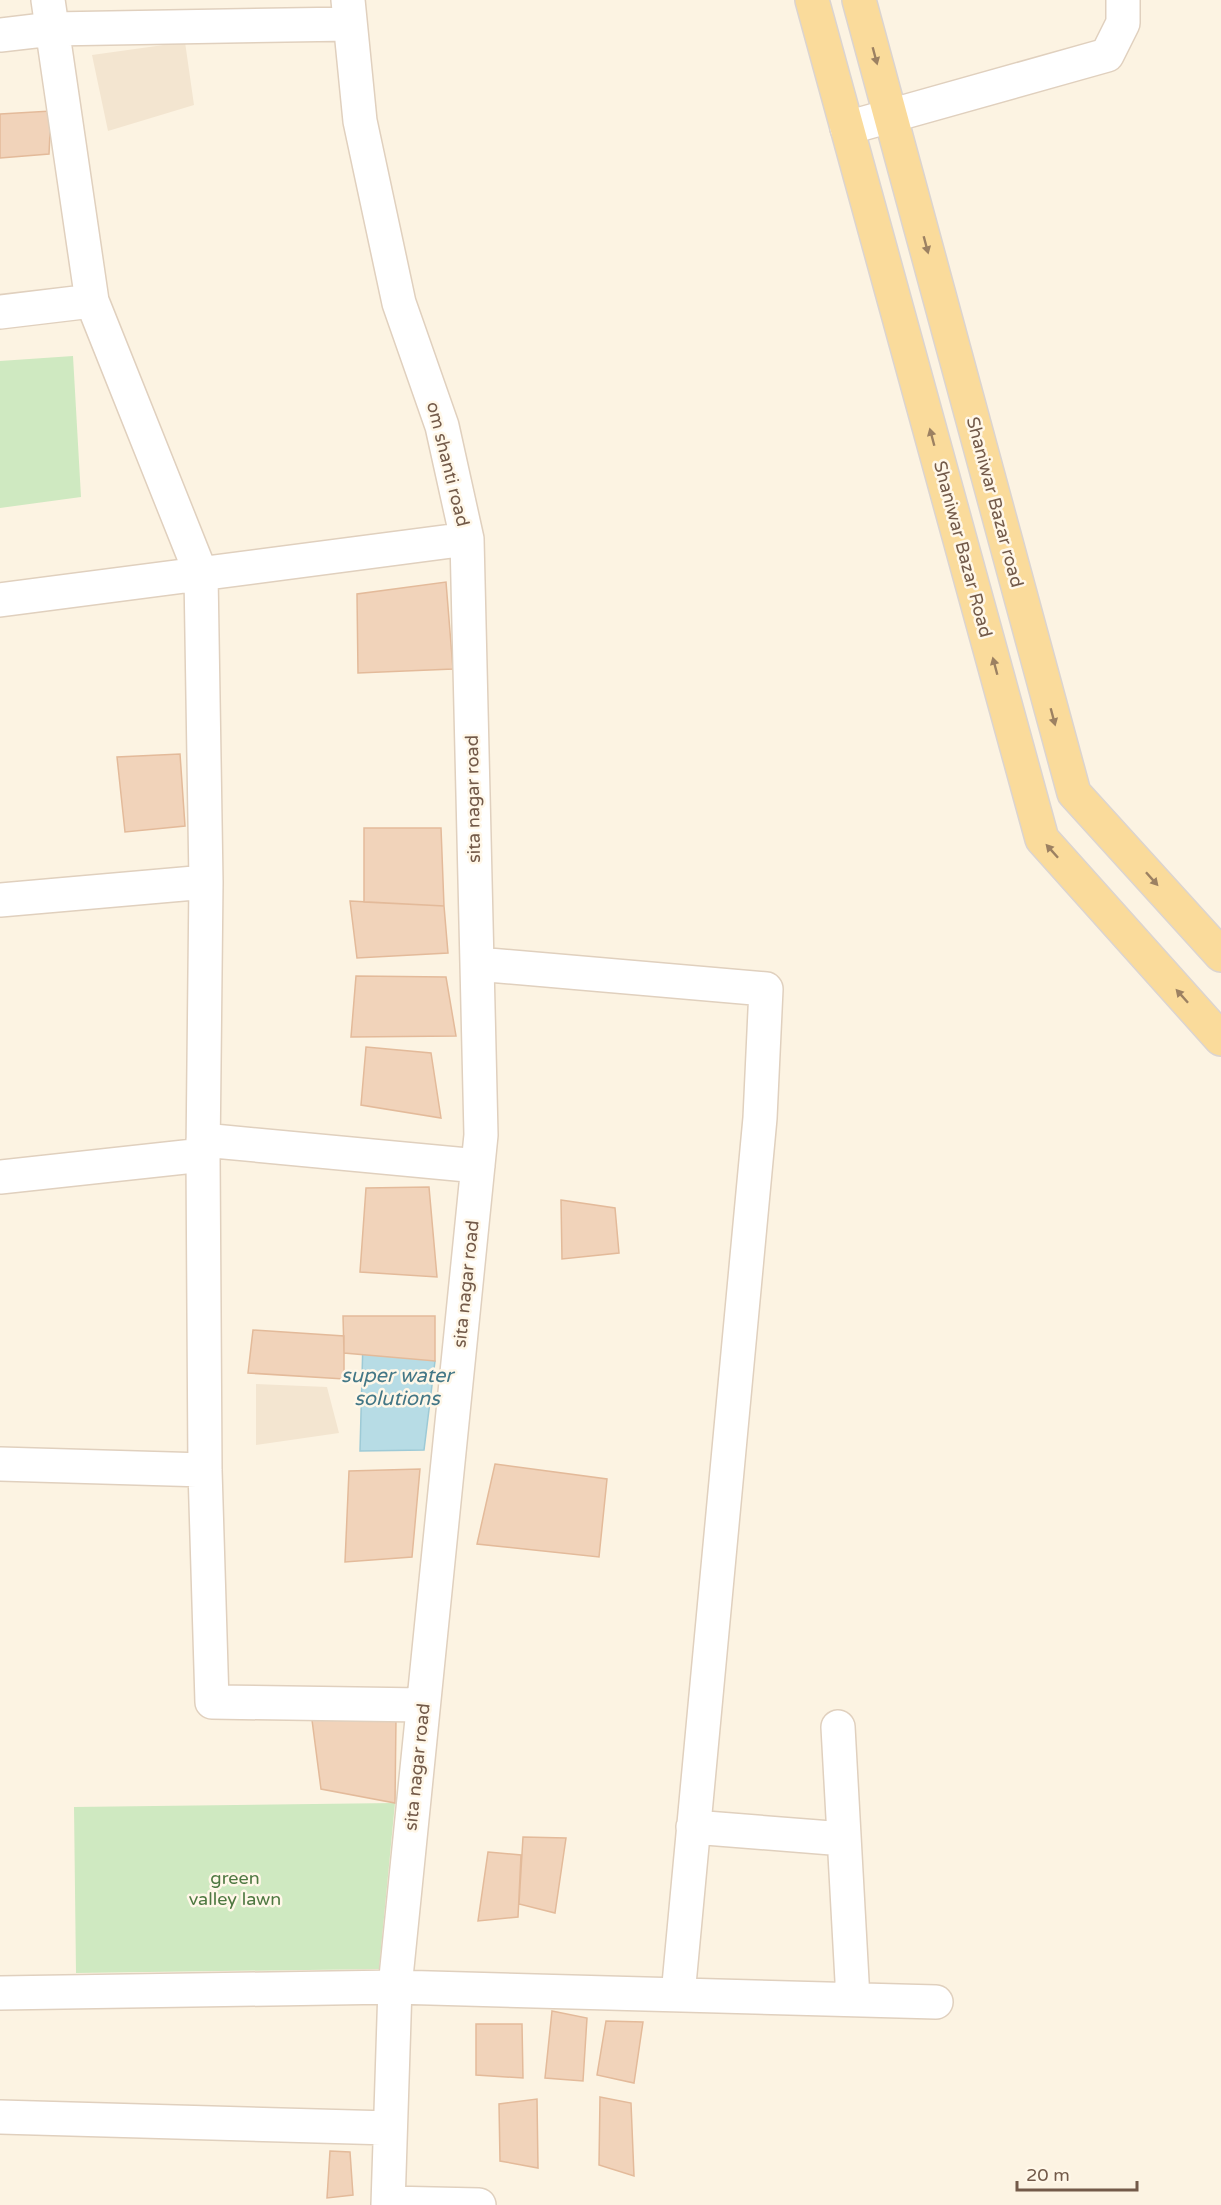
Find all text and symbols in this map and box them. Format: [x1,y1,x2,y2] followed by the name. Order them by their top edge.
[870,47,880,66] one-way arrow
[921,235,931,254] one-way arrow
[422,399,474,529] street label: om shanti road
[962,414,1028,590] street label: Shaniwar Bazar road
[927,428,936,446] one-way arrow
[929,458,997,640] street label: Shaniwar Bazar Road
[989,657,999,675] one-way arrow
[1049,708,1058,726] one-way arrow
[461,735,485,863] street label: sita nagar road
[1045,843,1059,858] one-way arrow
[1145,871,1158,886] one-way arrow
[1176,989,1189,1004] one-way arrow
[448,1219,484,1349] street label: sita nagar road
[341,1364,455,1411] water label: super water solutions
[399,1702,435,1832] street label: sita nagar road
[189,1867,281,1910] park label: green valley lawn
[1017,2154,1137,2192] scale bar
[1026,2164,1070,2186] text: 20 m

